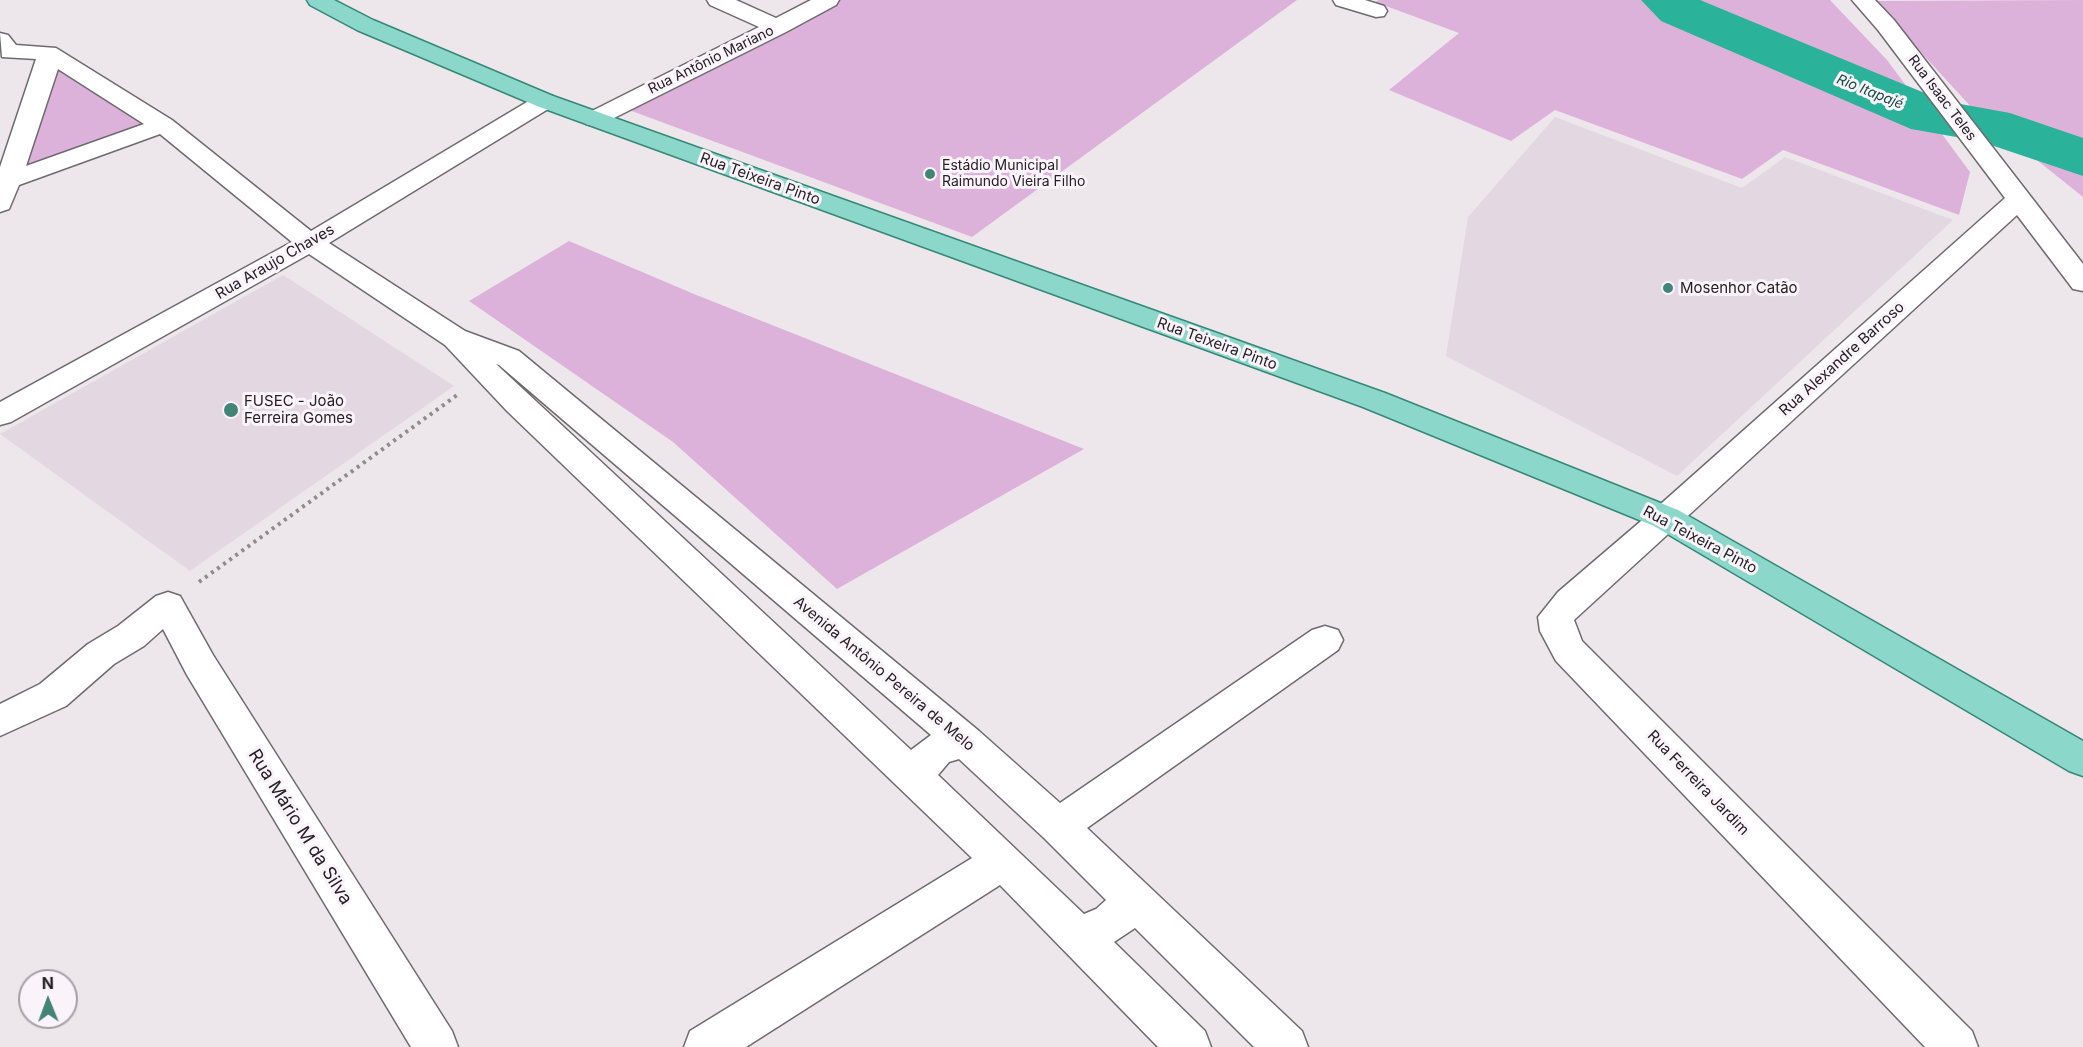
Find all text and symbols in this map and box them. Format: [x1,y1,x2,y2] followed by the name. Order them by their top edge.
[645,22,777,98] street label: Rua Antônio Mariano
[1904,52,1980,144] street label: Rua Isaac Teles
[1834,71,1906,113] water label: Rio Itapajé
[698,149,822,209] street label: Rua Teixeira Pinto
[942,158,1085,190] place label: Estádio Municipal Raimundo Vieira Filho
[923,167,937,181] marker: Estádio Municipal Raimundo Vieira Filho
[212,221,338,303] street label: Rua Araujo Chaves
[1680,279,1798,297] place label: Mosenhor Catão
[1661,281,1675,295] marker: Mosenhor Catão
[1776,298,1908,420] street label: Rua Alexandre Barroso
[1155,314,1279,374] street label: Rua Teixeira Pinto
[244,392,353,427] place label: FUSEC - João Ferreira Gomes
[222,401,240,419] marker: FUSEC - João Ferreira Gomes
[1640,502,1760,578] street label: Rua Teixeira Pinto
[790,593,978,755] street label: Avenida Antônio Pereira de Melo
[1643,727,1753,839] street label: Rua Ferreira Jardim
[243,745,357,909] street label: Rua Mário M da Silva
[18,969,78,1029] north arrow
[41,973,54,993] text: N

